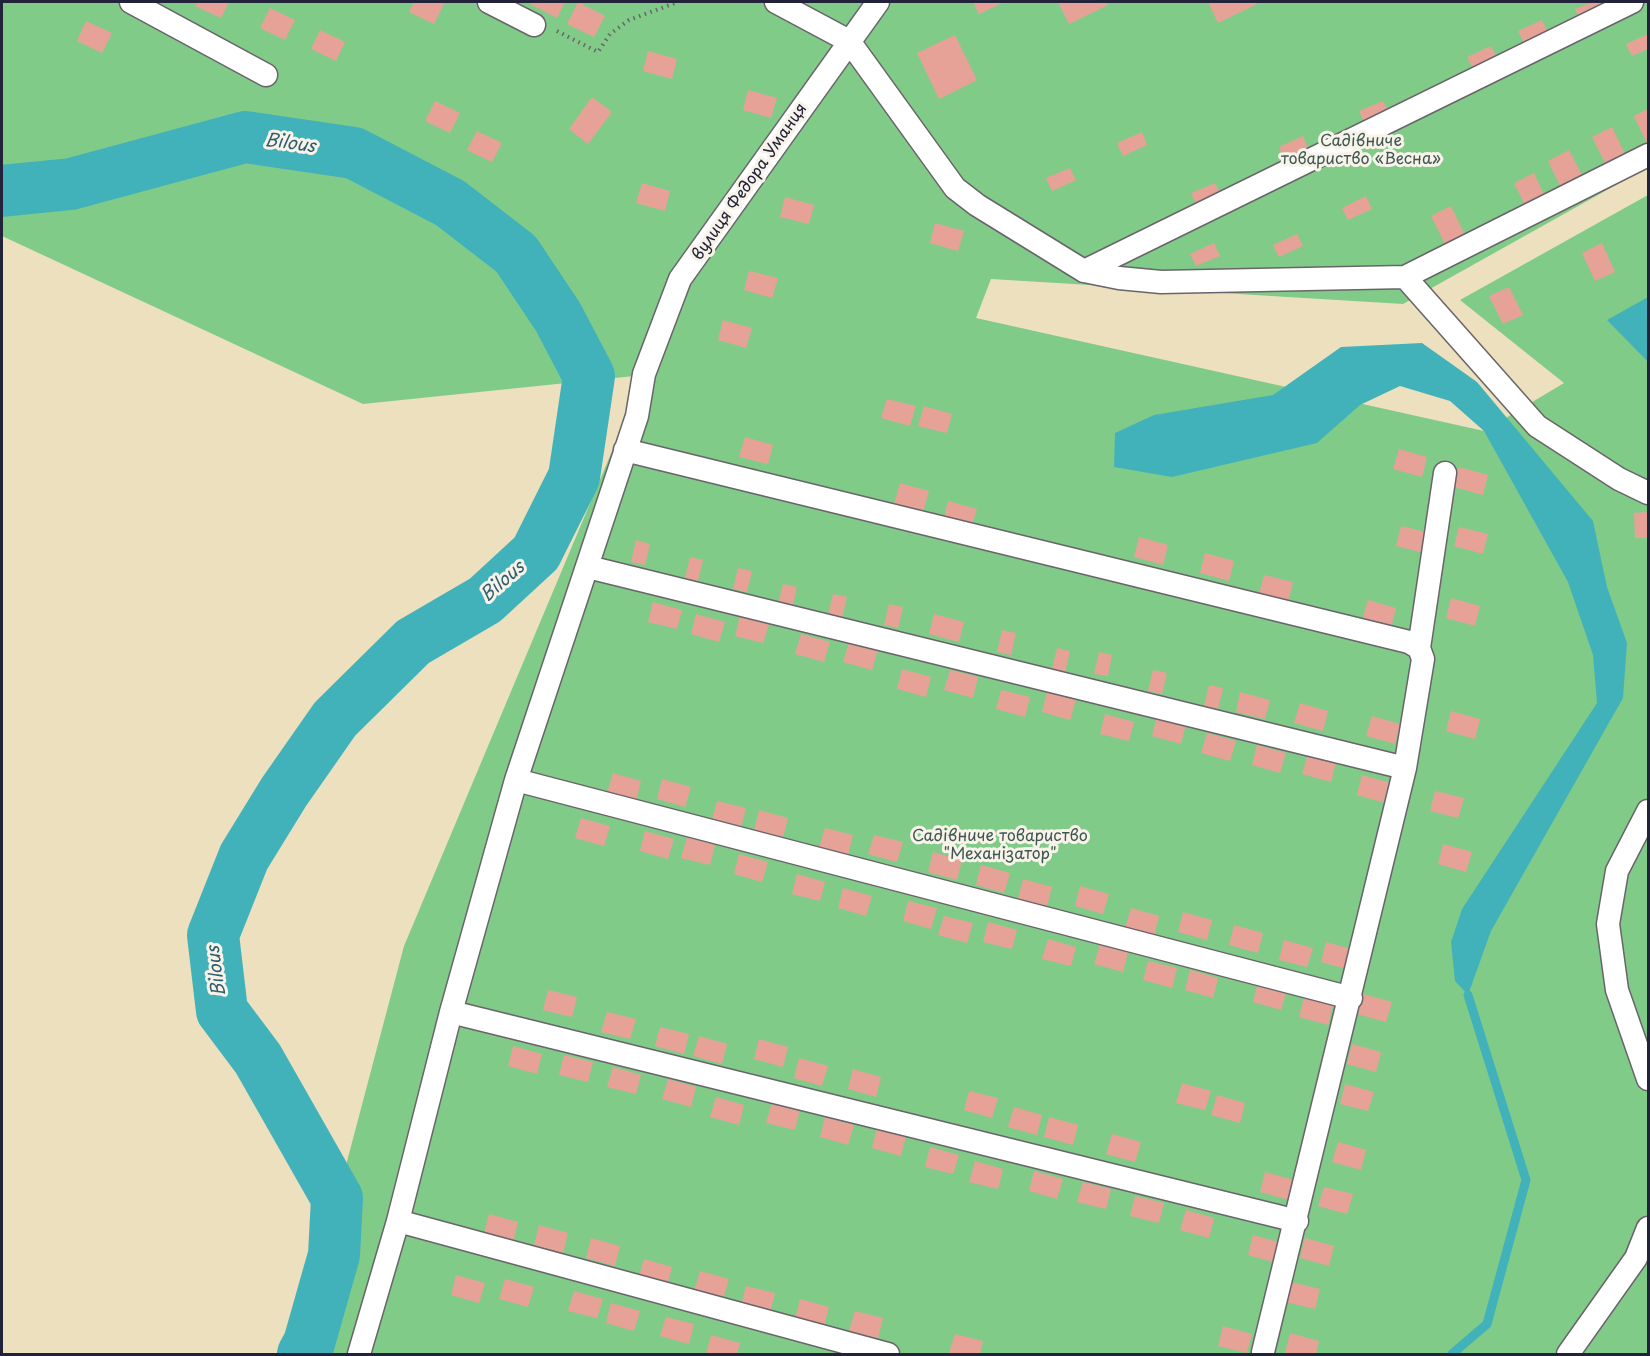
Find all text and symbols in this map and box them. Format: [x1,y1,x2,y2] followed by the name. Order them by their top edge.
[688,100,812,264] street label: вулиця Федора Уманця
[263,130,317,158] water label: Bilous
[1281,132,1441,170] park label: Садівниче товариство «Весна»
[477,557,529,607] water label: Bilous
[912,827,1088,865] park label: Садівниче товариство "Механізатор"
[203,945,231,997] water label: Bilous

